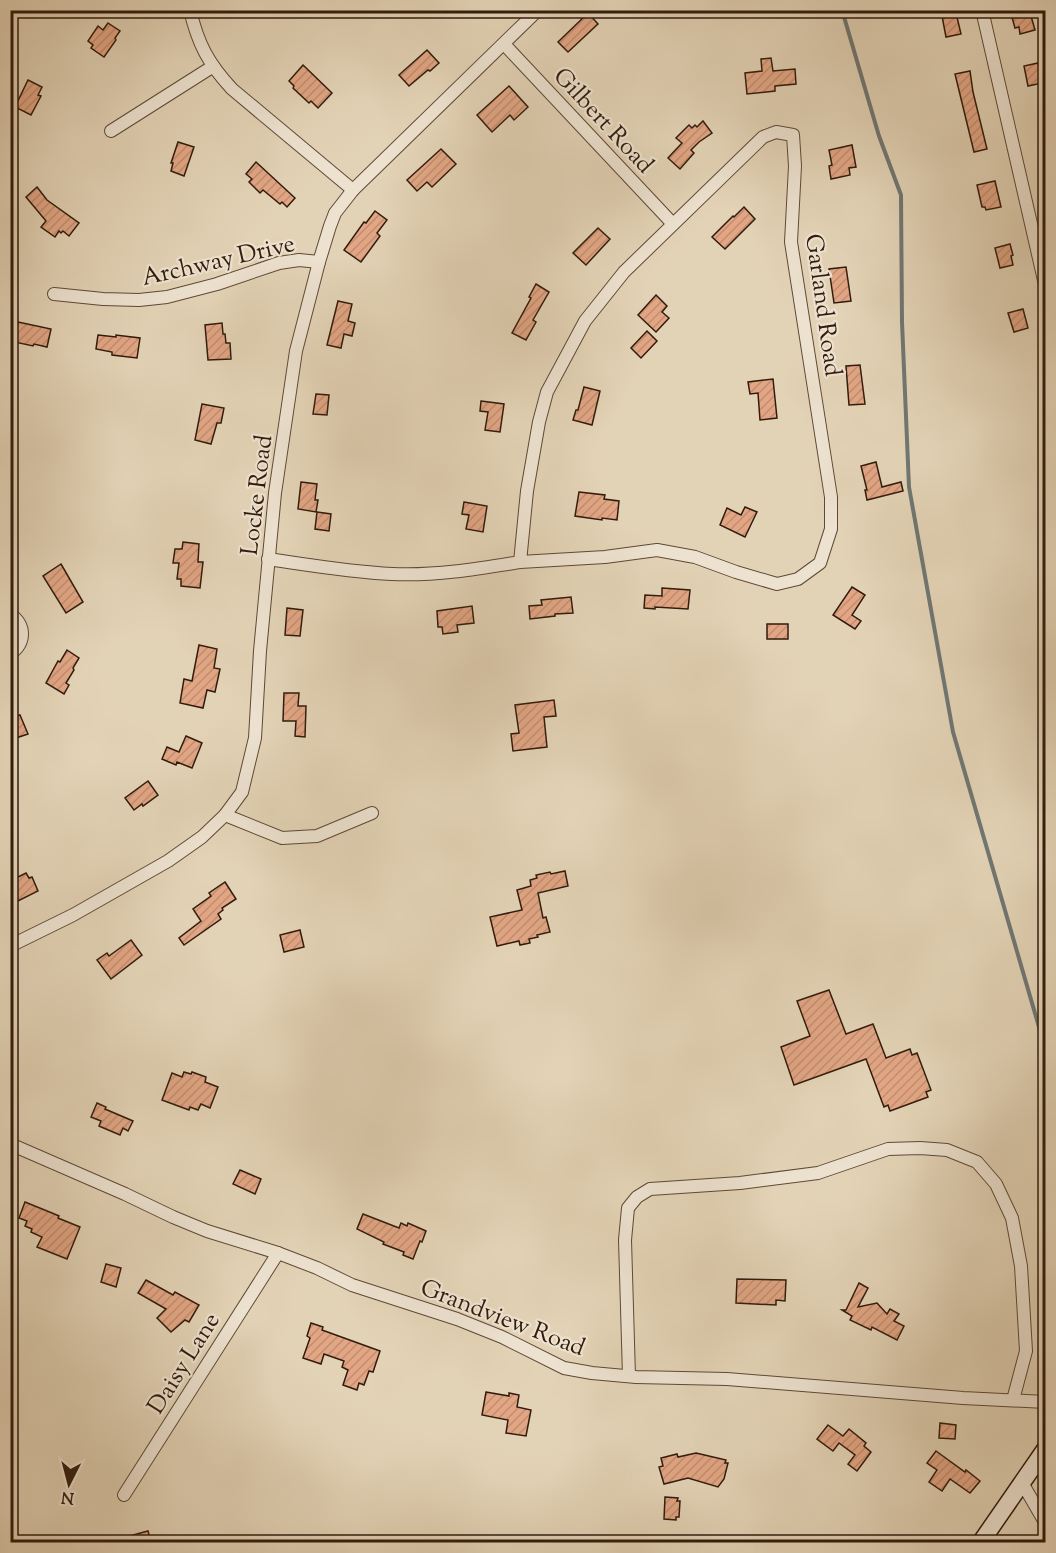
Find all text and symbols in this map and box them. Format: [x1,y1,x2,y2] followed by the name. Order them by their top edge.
[544,61,661,182] street label: Gilbert Road
[139,228,298,296] street label: Archway Drive
[795,232,849,379] street label: Garland Road
[234,433,282,557] street label: Locke Road
[415,1272,590,1366] street label: Grandview Road
[140,1307,229,1421] street label: Daisy Lane
[39,1454,99,1514] north arrow
[60,1484,75,1509] text: N

